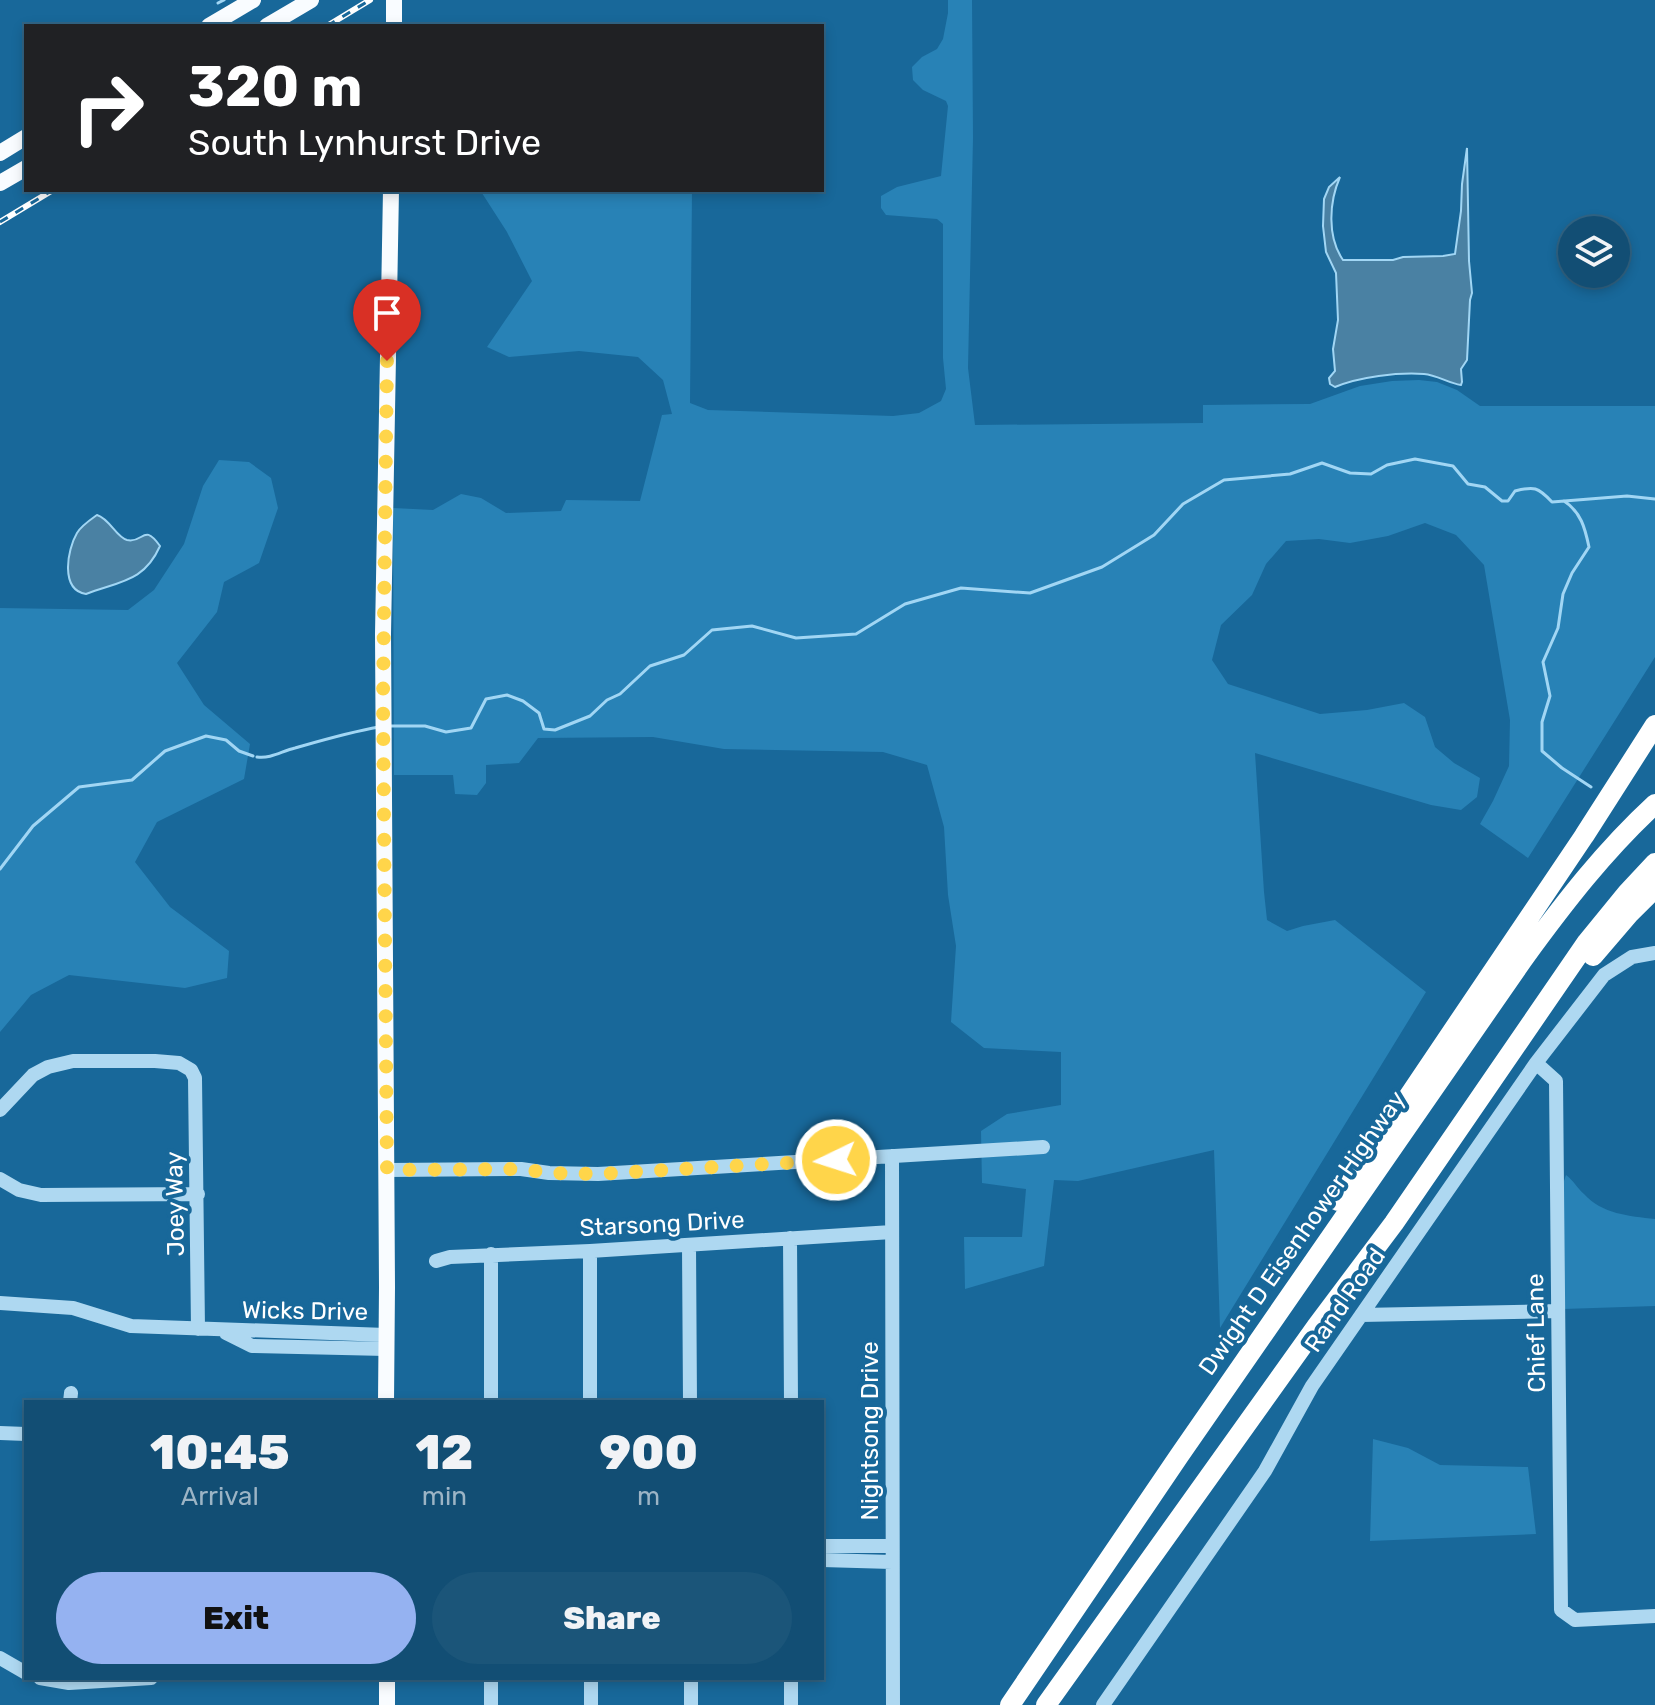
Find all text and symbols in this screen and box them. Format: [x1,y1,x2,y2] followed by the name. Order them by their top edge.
[188,54,363,120] text: 320 m
[56,56,160,160] icon: right
[188,121,541,164] text: South Lynhurst Drive
[1558,216,1630,288] map controls
[1558,216,1630,288] button: layers
[353,279,421,361] pin
[365,291,409,335] icon: arrive
[1193,1086,1411,1380] street label: Dwight D Eisenhower Highway
[794,1118,878,1202] position arrow
[160,1151,190,1257] street label: Joey Way
[579,1206,745,1242] street label: Starsong Drive
[1299,1243,1391,1357] street label: Rand Road
[1521,1273,1551,1393] street label: Chief Lane
[242,1296,368,1326] street label: Wicks Drive
[856,1341,884,1521] street label: Nightsong Drive
[150,1424,290,1481] text: 10:45
[416,1424,473,1481] text: 12
[599,1424,698,1481] text: 900
[181,1481,259,1512] text: Arrival
[422,1481,467,1512] text: min
[637,1481,660,1512] text: m
[56,1572,416,1664] button: Exit
[432,1572,792,1664] button: Share

